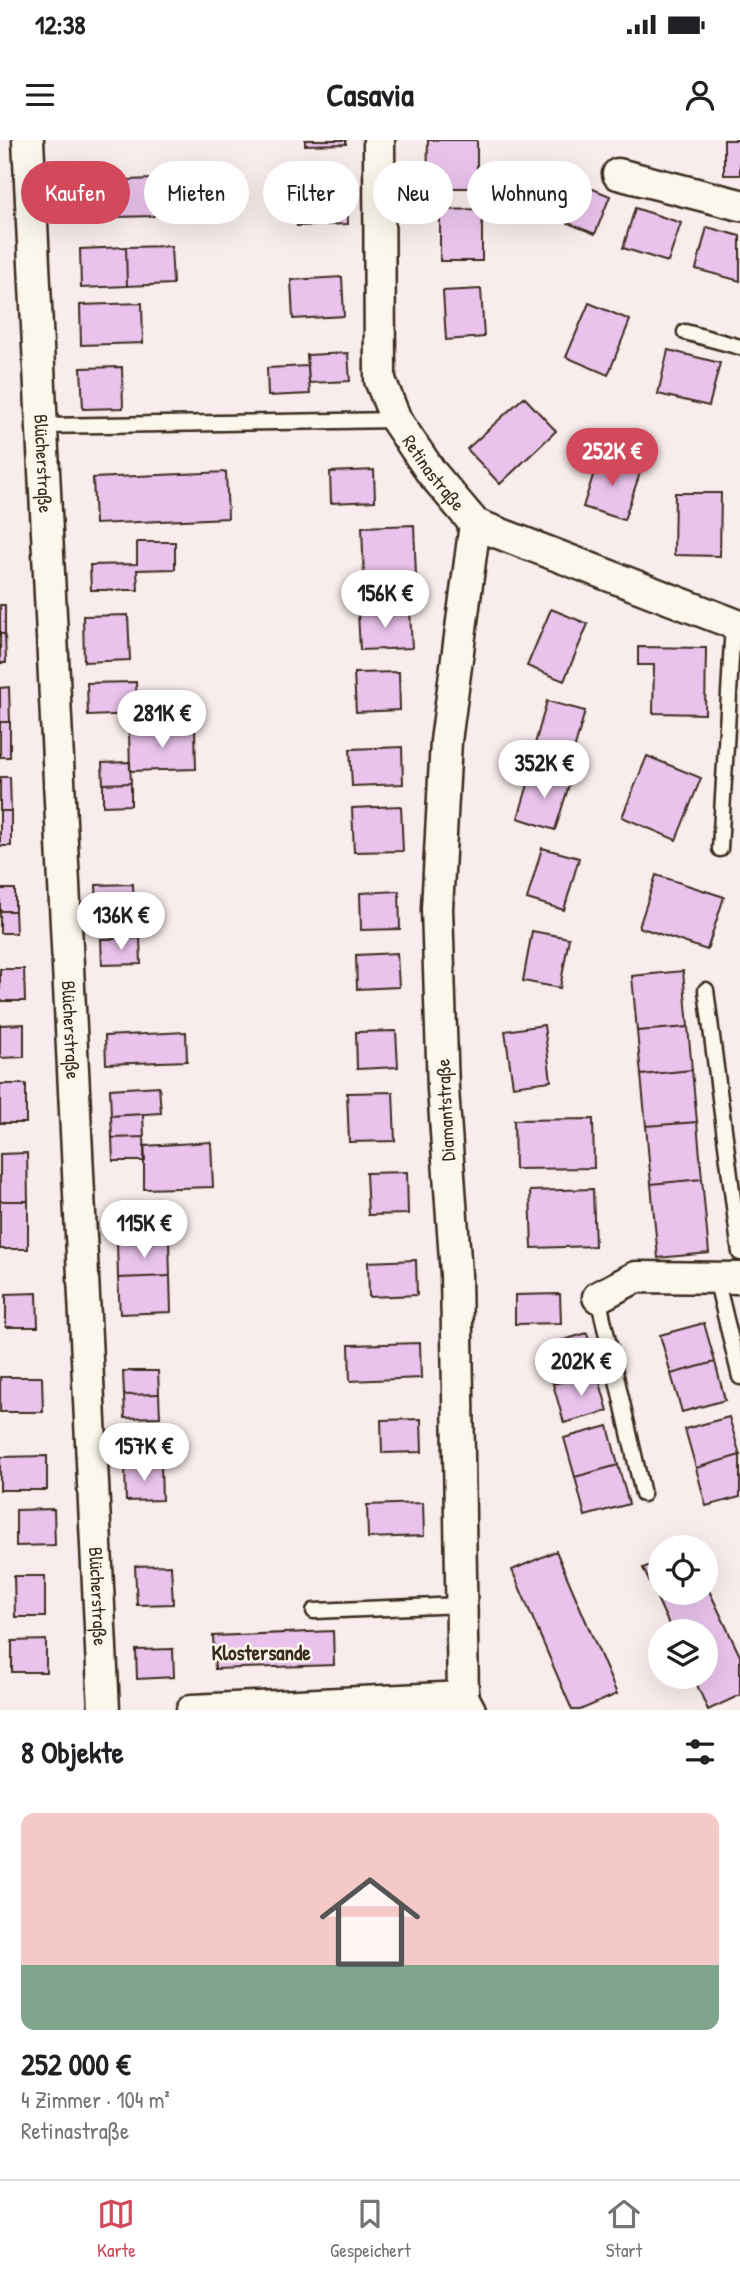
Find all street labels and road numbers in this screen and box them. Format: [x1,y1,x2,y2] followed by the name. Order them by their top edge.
[28,414,59,514] street label: Blücherstraße
[397,430,472,517] street label: Retinastraße
[56,980,86,1080] street label: Blücherstraße
[429,1058,461,1162] street label: Diamantstraße
[83,1546,114,1647] street label: Blücherstraße

